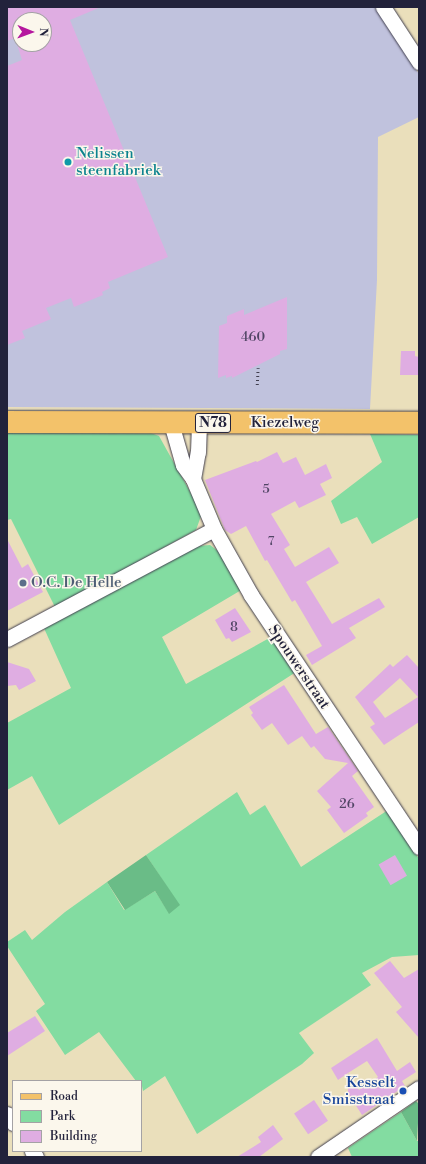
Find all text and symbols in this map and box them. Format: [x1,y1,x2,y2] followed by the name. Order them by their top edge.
[12,12,52,52] north arrow
[36,28,50,37] text: N
[76,144,161,179] place label: Nelissen steenfabriek
[63,157,73,167] marker: Nelissen steenfabriek
[241,329,265,345] house number: 460
[194,411,232,435] road number: N78
[251,414,319,432] street label: Kiezelweg
[262,481,270,497] house number: 5
[268,533,274,549] house number: 7
[31,574,122,592] place label: O.C. De Helle
[18,578,28,588] marker: O.C. De Helle
[230,619,238,635] house number: 8
[264,622,334,712] street label: Spouwerstraat
[339,796,355,812] house number: 26
[323,1073,395,1108] place label: Kesselt Smisstraat
[12,1080,142,1152] legend
[398,1086,408,1096] marker: Kesselt Smisstraat
[50,1089,78,1104] text: Road
[50,1109,75,1124] text: Park
[50,1129,97,1144] text: Building

